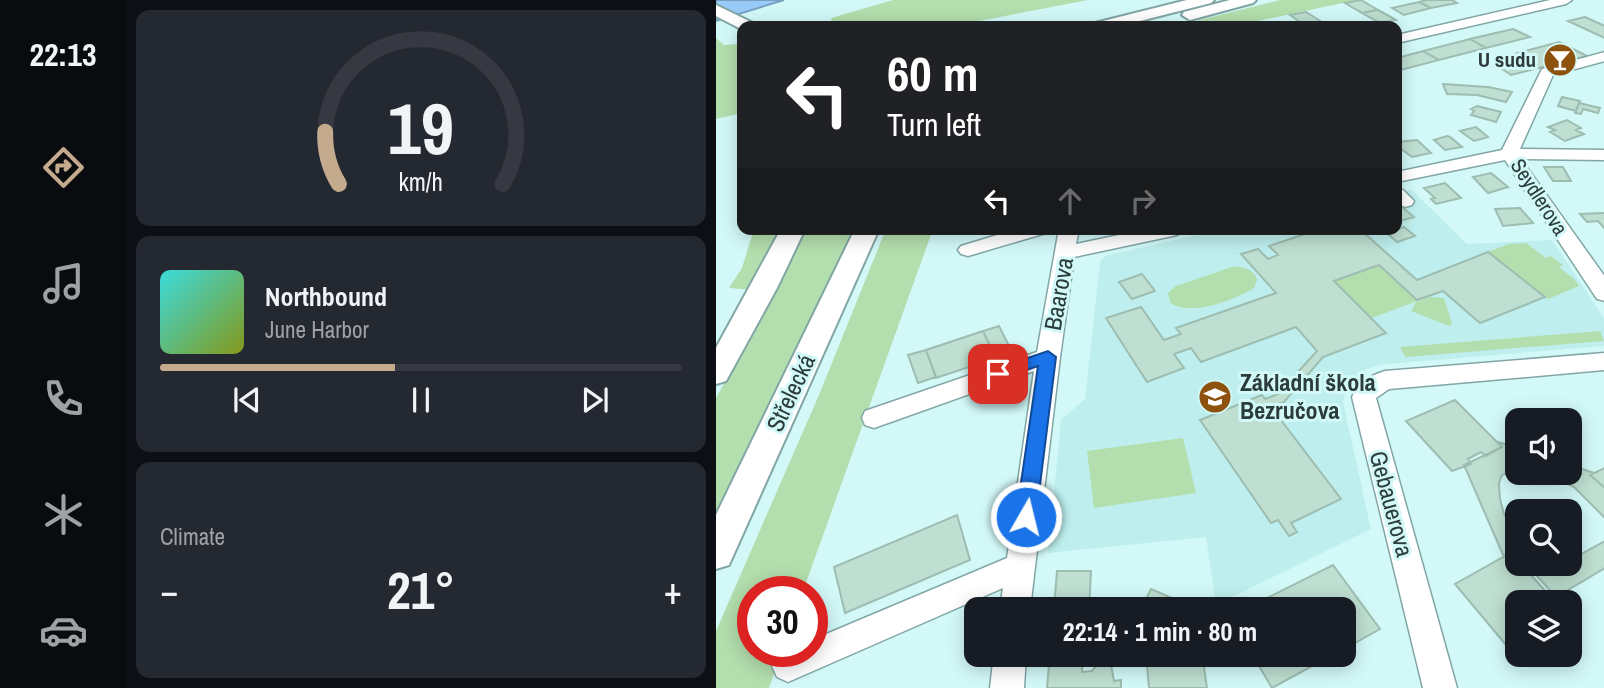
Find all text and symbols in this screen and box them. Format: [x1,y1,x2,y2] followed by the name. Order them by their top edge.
[29,33,97,76] text: 22:13
[887,40,979,106] text: 60 m
[1541,41,1579,79] bar icon: U sudu
[1478,45,1536,74] place label: U sudu
[772,49,863,140] icon: left
[388,79,454,177] text: 19
[887,103,981,146] text: Turn left
[39,143,88,192] icon: directions
[1504,153,1575,241] street label: Seydlerova
[399,165,443,199] text: km/h
[978,182,1016,220] icon: left
[1051,182,1089,220] icon: ahead
[1124,182,1162,220] icon: right
[1036,255,1080,333] street label: Baarova
[39,259,88,308] icon: music
[265,279,387,314] text: Northbound
[265,314,369,345] text: June Harbor
[968,344,1028,404] pin
[758,349,822,437] street label: Střelecká
[979,355,1017,393] icon: arrive
[1240,366,1376,426] place label: Základní škola Bezručova
[39,374,88,423] icon: phone
[1196,378,1234,416] school or university icon: Základní škola Bezručova
[228,381,266,419] icon: previous
[402,381,440,419] icon: pause
[576,381,614,419] icon: next
[1505,408,1582,667] map controls
[1505,408,1582,485] button: sound
[1362,447,1421,560] street label: Gebauerova
[989,480,1063,554] position arrow
[39,490,88,539] icon: climate
[1505,499,1582,576] button: search
[160,521,225,552] text: Climate
[387,555,455,625] text: 21°
[160,565,178,616] text: −
[664,565,682,616] text: +
[737,576,828,667] speed limit sign: 30
[1505,590,1582,667] button: layers
[39,606,88,655] icon: car
[1063,614,1257,649] text: 22:14 · 1 min · 80 m

